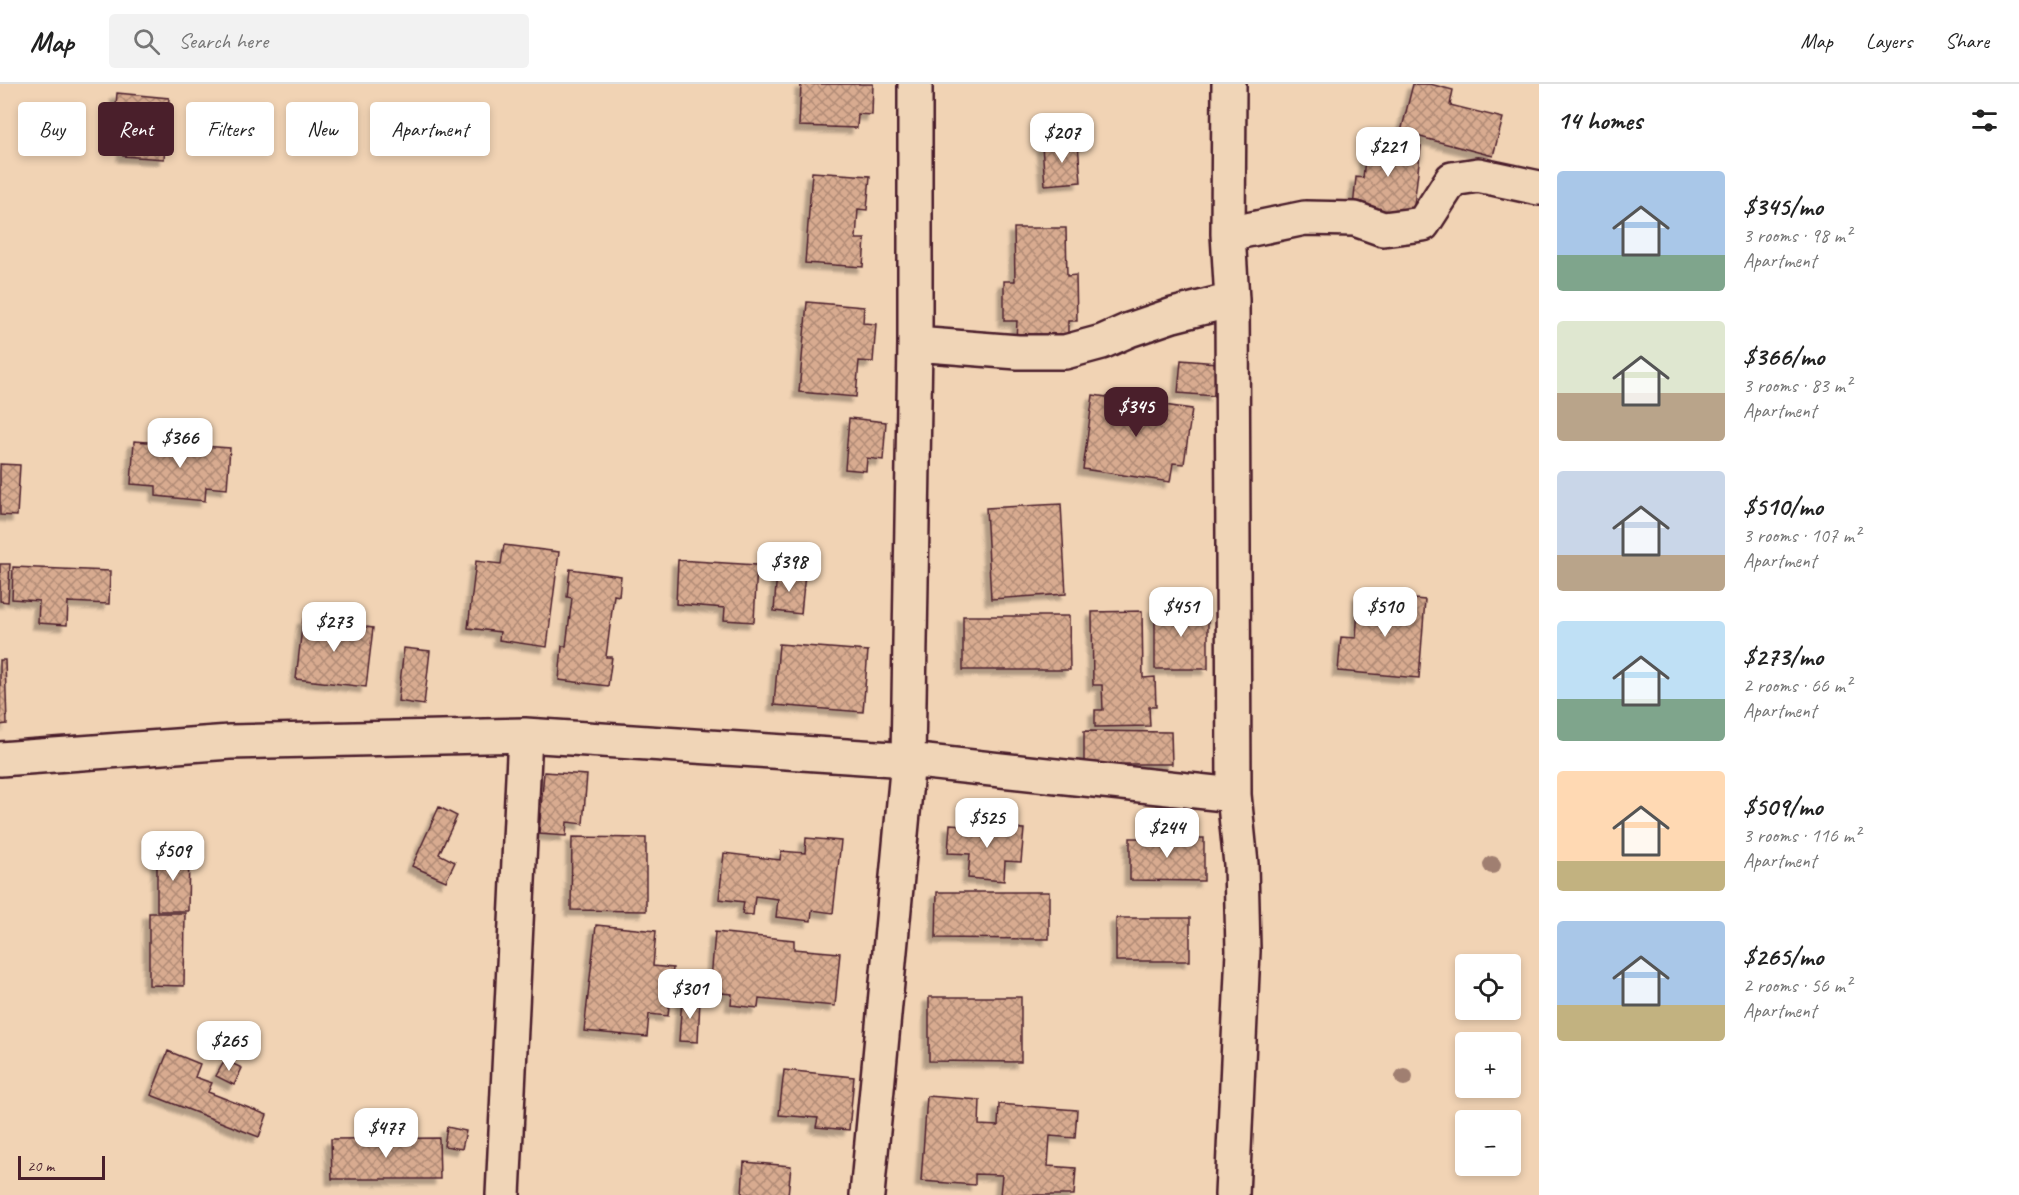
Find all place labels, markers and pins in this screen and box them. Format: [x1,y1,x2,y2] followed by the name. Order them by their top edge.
[1026,113,1098,164] pin: $207
[1352,127,1424,178] pin: $221
[1100,387,1172,438] pin: $345
[144,418,216,469] pin: $366
[753,542,825,593] pin: $398
[1145,587,1217,638] pin: $451
[1349,587,1421,638] pin: $510
[298,602,370,653] pin: $273
[951,798,1023,849] pin: $525
[1131,808,1203,859] pin: $244
[137,831,209,882] pin: $509
[654,969,726,1020] pin: $301
[193,1021,265,1072] pin: $265
[350,1108,422,1159] pin: $477

